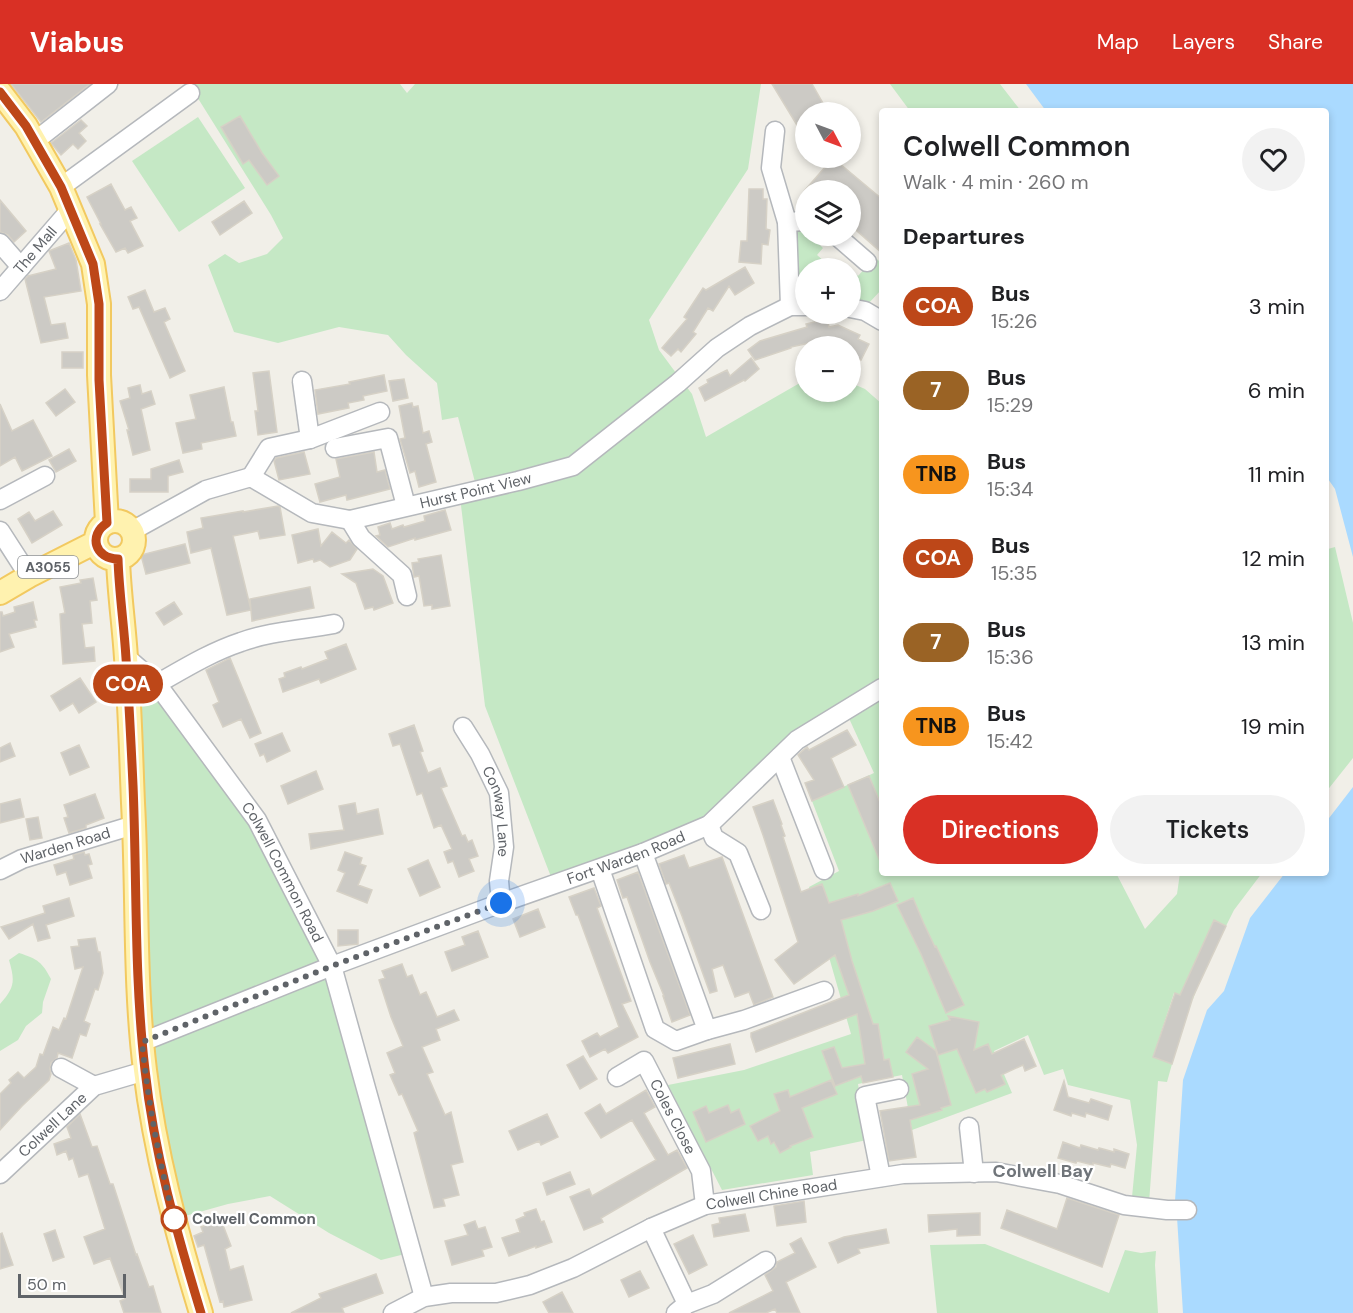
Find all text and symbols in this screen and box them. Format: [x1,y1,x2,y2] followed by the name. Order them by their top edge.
[30,24,124,61] text: Viabus
[1097,28,1139,56] text: Map
[1172,28,1235,56] text: Layers
[1268,28,1323,56] text: Share
[795,102,861,168] north arrow
[795,102,861,402] map controls
[903,128,1130,165] text: Colwell Common
[1242,128,1305,191] button: heart
[903,169,1088,195] text: Walk · 4 min · 260 m
[795,180,861,246] button: layers
[9,222,62,278] street label: The Mall
[903,222,1025,251] text: Departures
[795,258,861,324] button: +
[991,279,1030,308] text: Bus
[915,292,961,320] text: COA
[1249,292,1305,321] text: 3 min
[991,308,1038,334] text: 15:26
[795,336,861,402] button: −
[987,363,1026,392] text: Bus
[930,376,942,404] text: 7
[1248,376,1305,405] text: 6 min
[987,392,1033,418] text: 15:29
[987,447,1026,476] text: Bus
[915,460,957,488] text: TNB
[1248,460,1305,489] text: 11 min
[418,468,534,513] street label: Hurst Point View
[987,476,1033,502] text: 15:34
[991,531,1030,560] text: Bus
[915,544,961,572] text: COA
[1242,544,1305,573] text: 12 min
[18,556,78,578] road number: A3055
[991,560,1037,586] text: 15:35
[987,615,1026,644] text: Bus
[930,628,942,656] text: 7
[1242,628,1305,657] text: 13 min
[987,644,1034,670] text: 15:36
[94,664,162,704] line badge: COA
[105,670,151,698] text: COA
[987,699,1026,728] text: Bus
[915,712,957,740] text: TNB
[1241,712,1305,741] text: 19 min
[987,728,1033,754] text: 15:42
[477,763,514,858] street label: Conway Lane
[903,795,1098,864] button: Directions
[1110,795,1305,864] button: Tickets
[237,798,328,946] street label: Colwell Common Road
[18,823,113,869] street label: Warden Road
[564,826,688,889] street label: Fort Warden Road
[486,888,516,918] your location
[645,1076,701,1158] street label: Coles Close
[14,1088,91,1162] street label: Colwell Lane
[993,1159,1094,1183] district label: Colwell Bay
[704,1174,839,1215] street label: Colwell Chine Road
[161,1206,187,1232] marker: Colwell Common
[192,1209,316,1229] place label: Colwell Common
[18,1271,126,1298] scale bar
[27,1274,66,1295] text: 50 m

